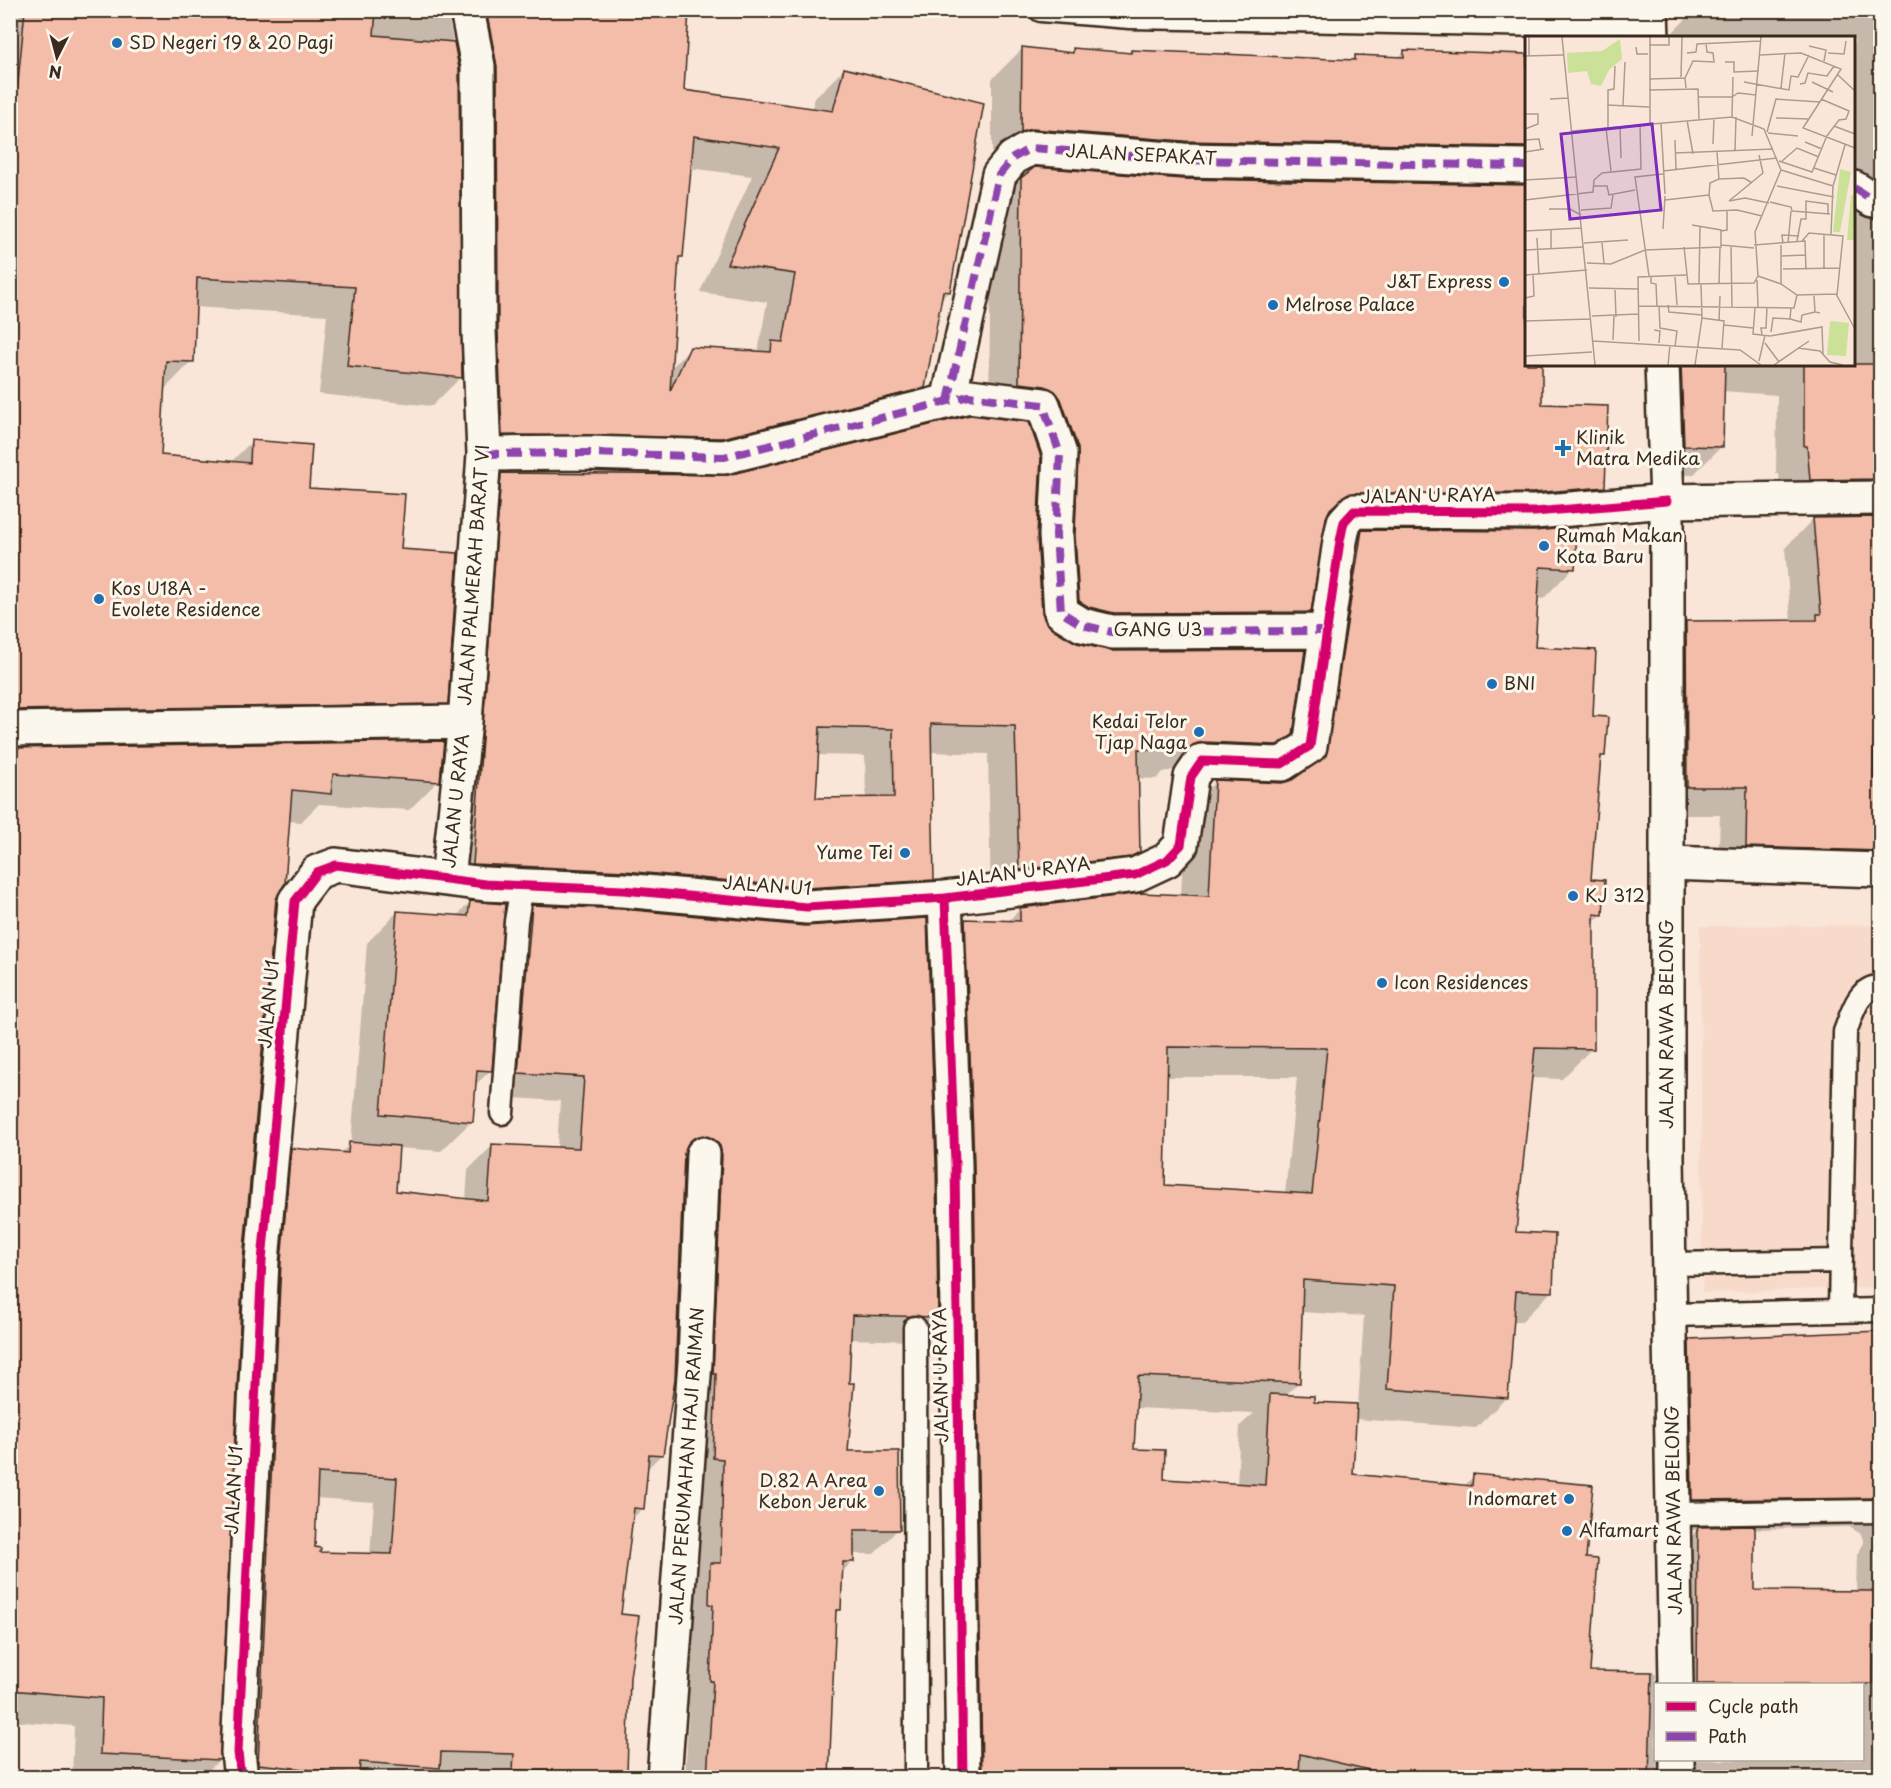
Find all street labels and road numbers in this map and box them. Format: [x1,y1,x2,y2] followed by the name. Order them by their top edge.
[1065,136,1217,171] street label: JALAN SEPAKAT
[450,443,495,706] street label: JALAN PALMERAH BARAT VI
[1360,480,1496,509] street label: JALAN U RAYA
[1114,615,1202,642] street label: GANG U3
[434,732,475,869] street label: JALAN U RAYA
[954,849,1092,892] street label: JALAN U RAYA
[722,868,813,901] street label: JALAN U1
[1652,919,1679,1129] street label: JALAN RAWA BELONG
[250,958,285,1049] street label: JALAN U1
[661,1306,710,1626] street label: JALAN PERUMAHAN HAJI RAIMAN
[925,1307,954,1443] street label: JALAN U RAYA
[1657,1405,1688,1615] street label: JALAN RAWA BELONG
[217,1445,248,1535] street label: JALAN U1

